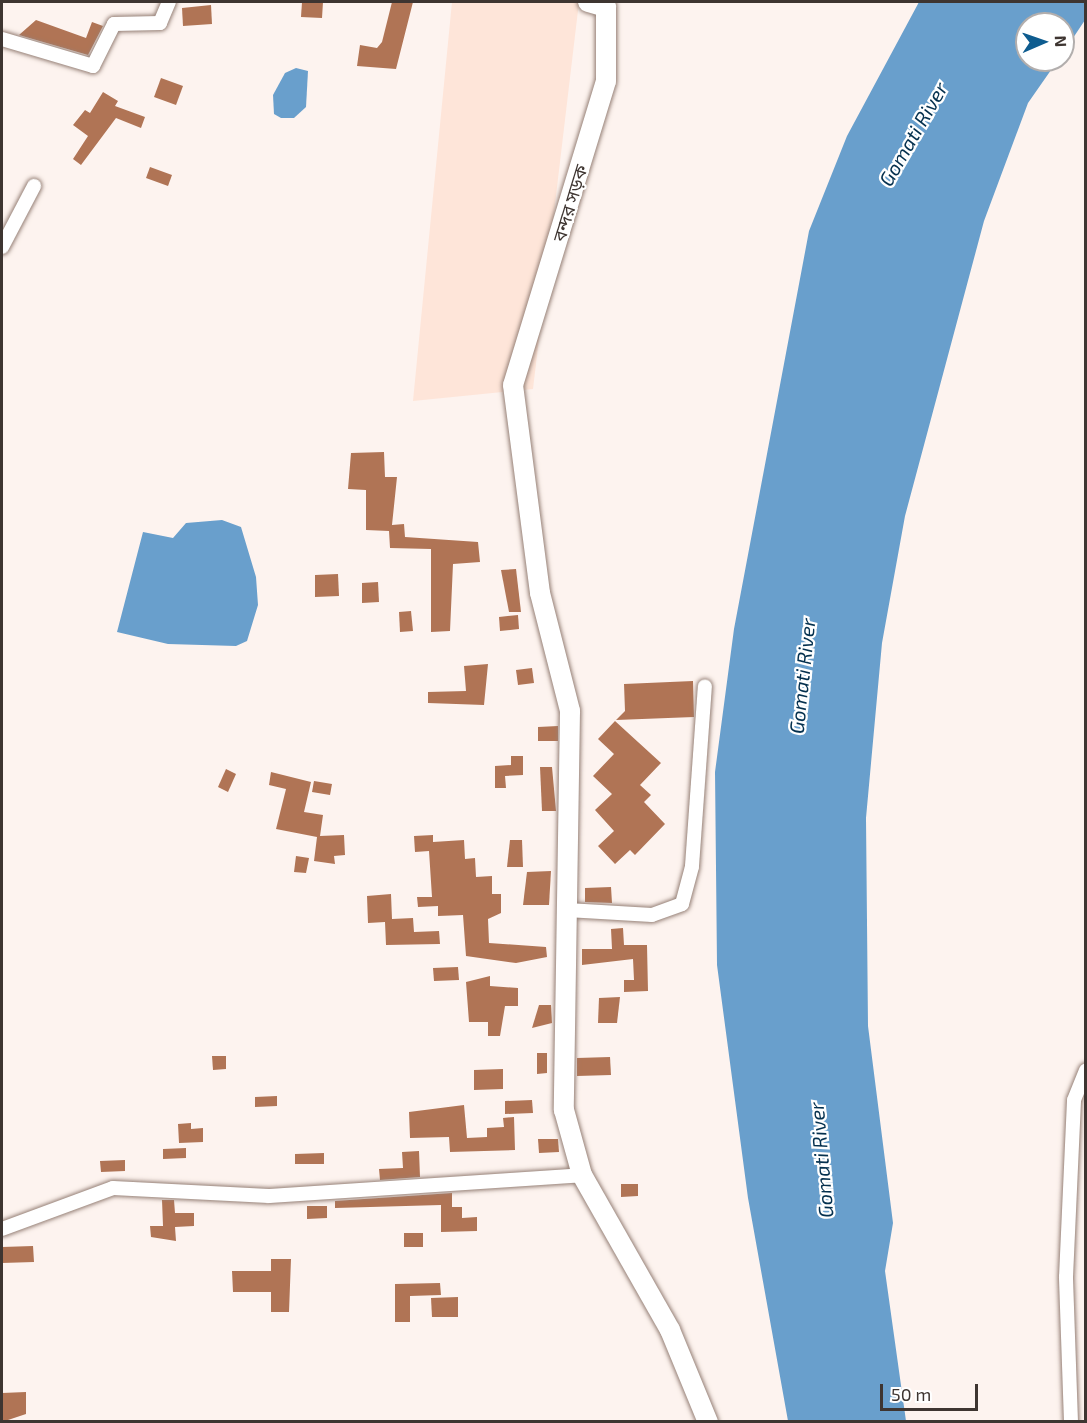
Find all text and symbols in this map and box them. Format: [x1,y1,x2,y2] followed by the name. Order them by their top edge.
[1015,12,1075,72] north arrow
[1052,35,1071,48] text: N
[874,78,952,190] water label: Gomati River
[548,162,592,244] street label: বন্দর সড়ক
[784,617,820,735] water label: Gomati River
[804,1101,838,1219] water label: Gomati River
[883,1372,980,1410] scale bar
[891,1383,931,1405] text: 50 m

